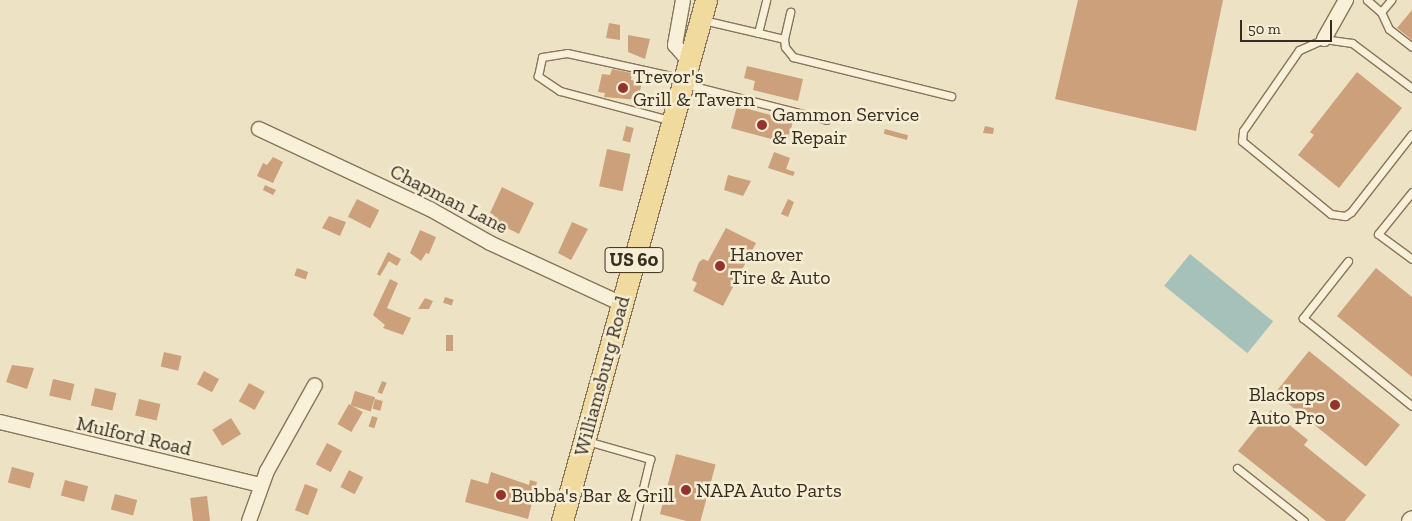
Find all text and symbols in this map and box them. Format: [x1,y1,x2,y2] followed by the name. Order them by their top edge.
[1242,10,1334,42] scale bar
[1248,20,1281,38] text: 50 m
[633,64,755,111] place label: Trevor's Grill & Tavern
[617,82,629,94] marker: Trevor's Grill & Tavern
[772,102,919,149] place label: Gammon Service & Repair
[756,119,768,131] marker: Gammon Service & Repair
[386,159,512,239] street label: Chapman Lane
[730,243,831,290] place label: Hanover Tire & Auto
[604,244,664,276] road number: US 60
[714,260,726,272] marker: Hanover Tire & Auto
[569,293,635,459] street label: Williamsburg Road
[1249,382,1325,429] place label: Blackops Auto Pro
[1329,399,1341,411] marker: Blackops Auto Pro
[74,411,194,461] street label: Mulford Road
[696,478,843,502] place label: NAPA Auto Parts
[511,483,674,507] place label: Bubba's Bar & Grill
[680,484,692,496] marker: NAPA Auto Parts
[495,489,507,501] marker: Bubba's Bar & Grill

